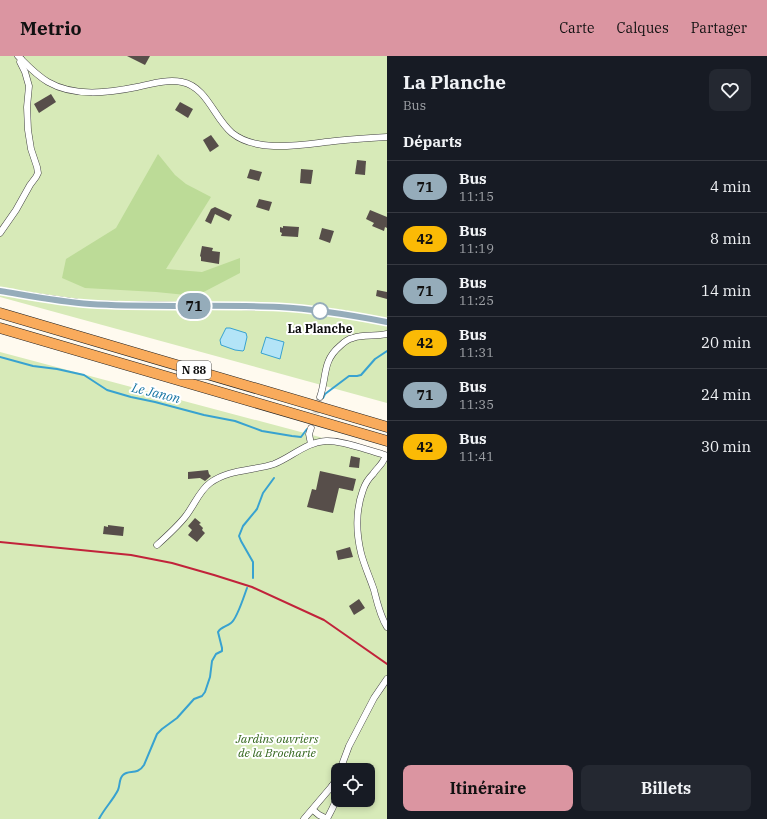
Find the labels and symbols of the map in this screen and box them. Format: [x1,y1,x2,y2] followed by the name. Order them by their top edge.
[176,293,212,319] line badge: 71
[311,302,329,320] marker: La Planche
[287,321,353,336] place label: La Planche
[177,361,211,379] road number: N 88
[129,379,183,407] water label: Le Janon
[235,731,319,760] park label: Jardins ouvriers de la Brocharie

